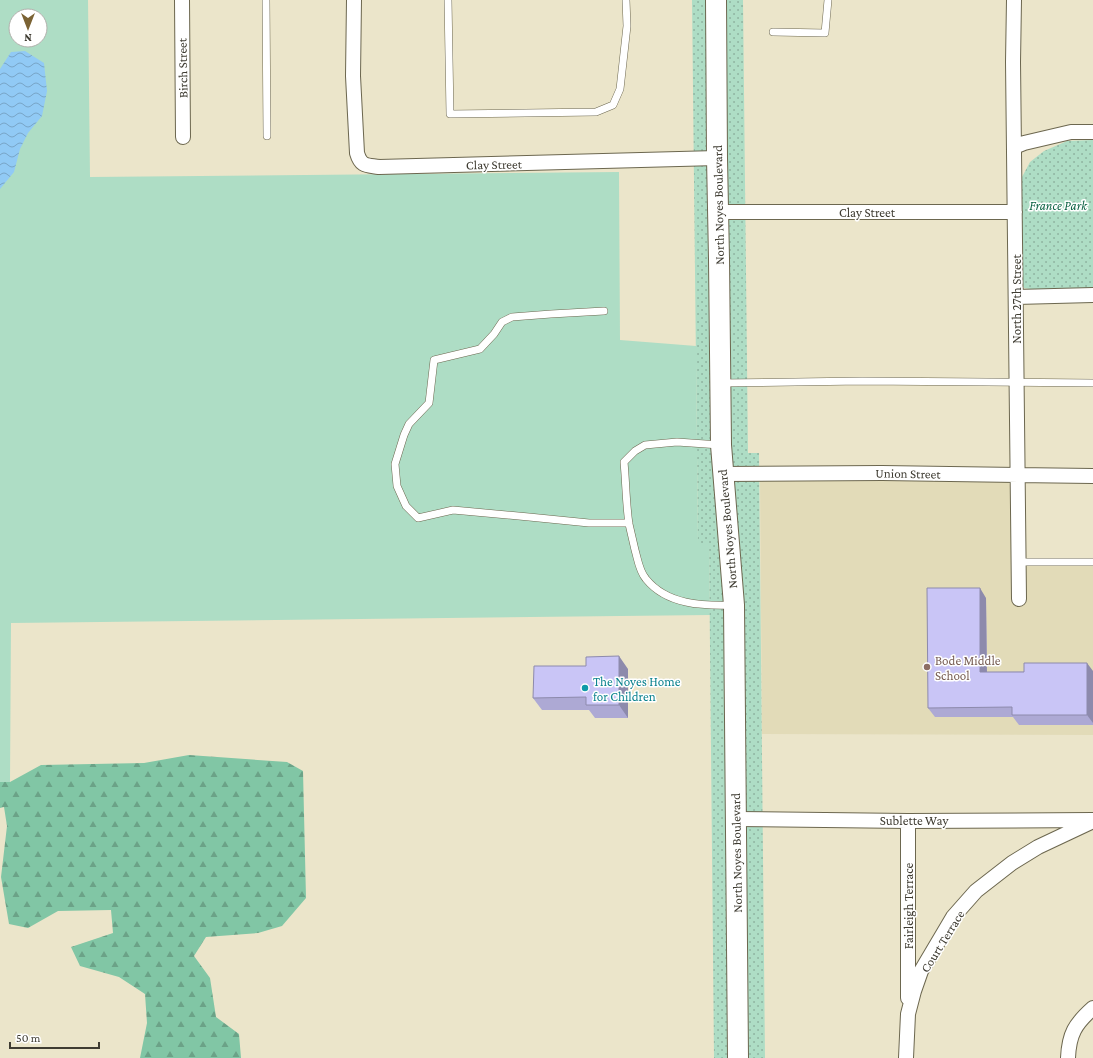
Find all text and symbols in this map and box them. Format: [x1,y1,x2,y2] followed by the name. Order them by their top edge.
[8,8,48,48] north arrow
[24,32,32,44] text: N
[174,37,191,98] street label: Birch Street
[710,145,727,265] street label: North Noyes Boulevard
[466,157,523,172] street label: Clay Street
[1029,198,1088,213] park label: France Park
[839,205,896,220] street label: Clay Street
[1009,254,1024,344] street label: North 27th Street
[875,465,941,482] street label: Union Street
[715,468,740,589] street label: North Noyes Boulevard
[935,653,1001,683] place label: Bode Middle School
[922,662,932,672] marker: Bode Middle School
[593,674,681,704] place label: The Noyes Home for Children
[580,683,590,693] marker: The Noyes Home for Children
[728,793,745,913] street label: North Noyes Boulevard
[880,813,949,828] street label: Sublette Way
[901,862,916,949] street label: Fairleigh Terrace
[917,907,968,975] street label: Court Terrace
[10,1024,99,1050] scale bar
[16,1031,41,1045] text: 50 m

